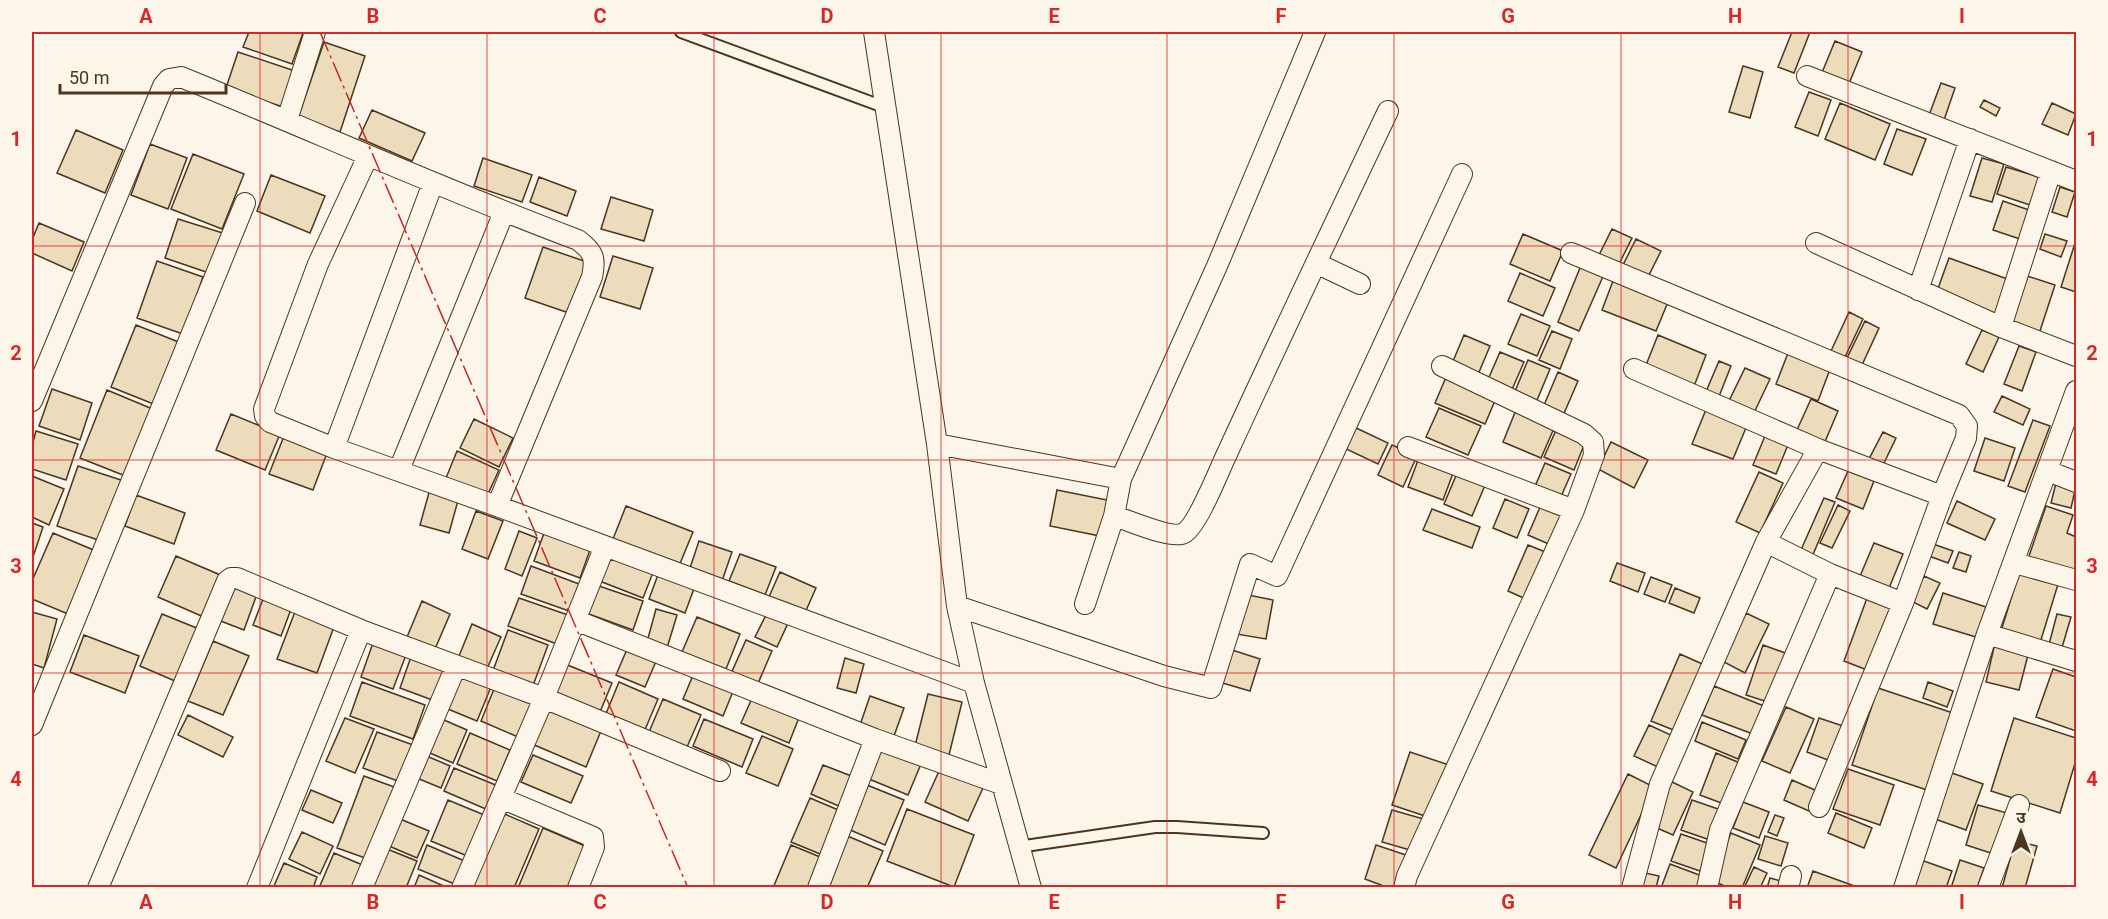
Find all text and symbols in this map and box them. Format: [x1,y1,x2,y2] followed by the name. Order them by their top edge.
[139,4,153,28] text: A
[367,4,379,28] text: B
[593,4,607,28] text: C
[821,4,834,28] text: D
[1048,4,1060,28] text: E
[1276,4,1287,28] text: F
[1501,4,1515,28] text: G
[1728,4,1742,28] text: H
[1959,4,1965,28] text: I
[60,57,226,95] scale bar
[69,67,109,88] text: 50 m
[10,127,22,151] text: 1
[2086,127,2098,151] text: 1
[10,341,22,365] text: 2
[2086,341,2098,365] text: 2
[10,554,22,578] text: 3
[2086,554,2098,578] text: 3
[10,767,22,791] text: 4
[2086,767,2098,791] text: 4
[1991,802,2051,862] north arrow
[2016,808,2026,827] text: उ
[139,890,153,914] text: A
[367,890,379,914] text: B
[593,890,607,914] text: C
[821,890,834,914] text: D
[1048,890,1060,914] text: E
[1276,890,1287,914] text: F
[1501,890,1515,914] text: G
[1728,890,1742,914] text: H
[1959,890,1965,914] text: I

